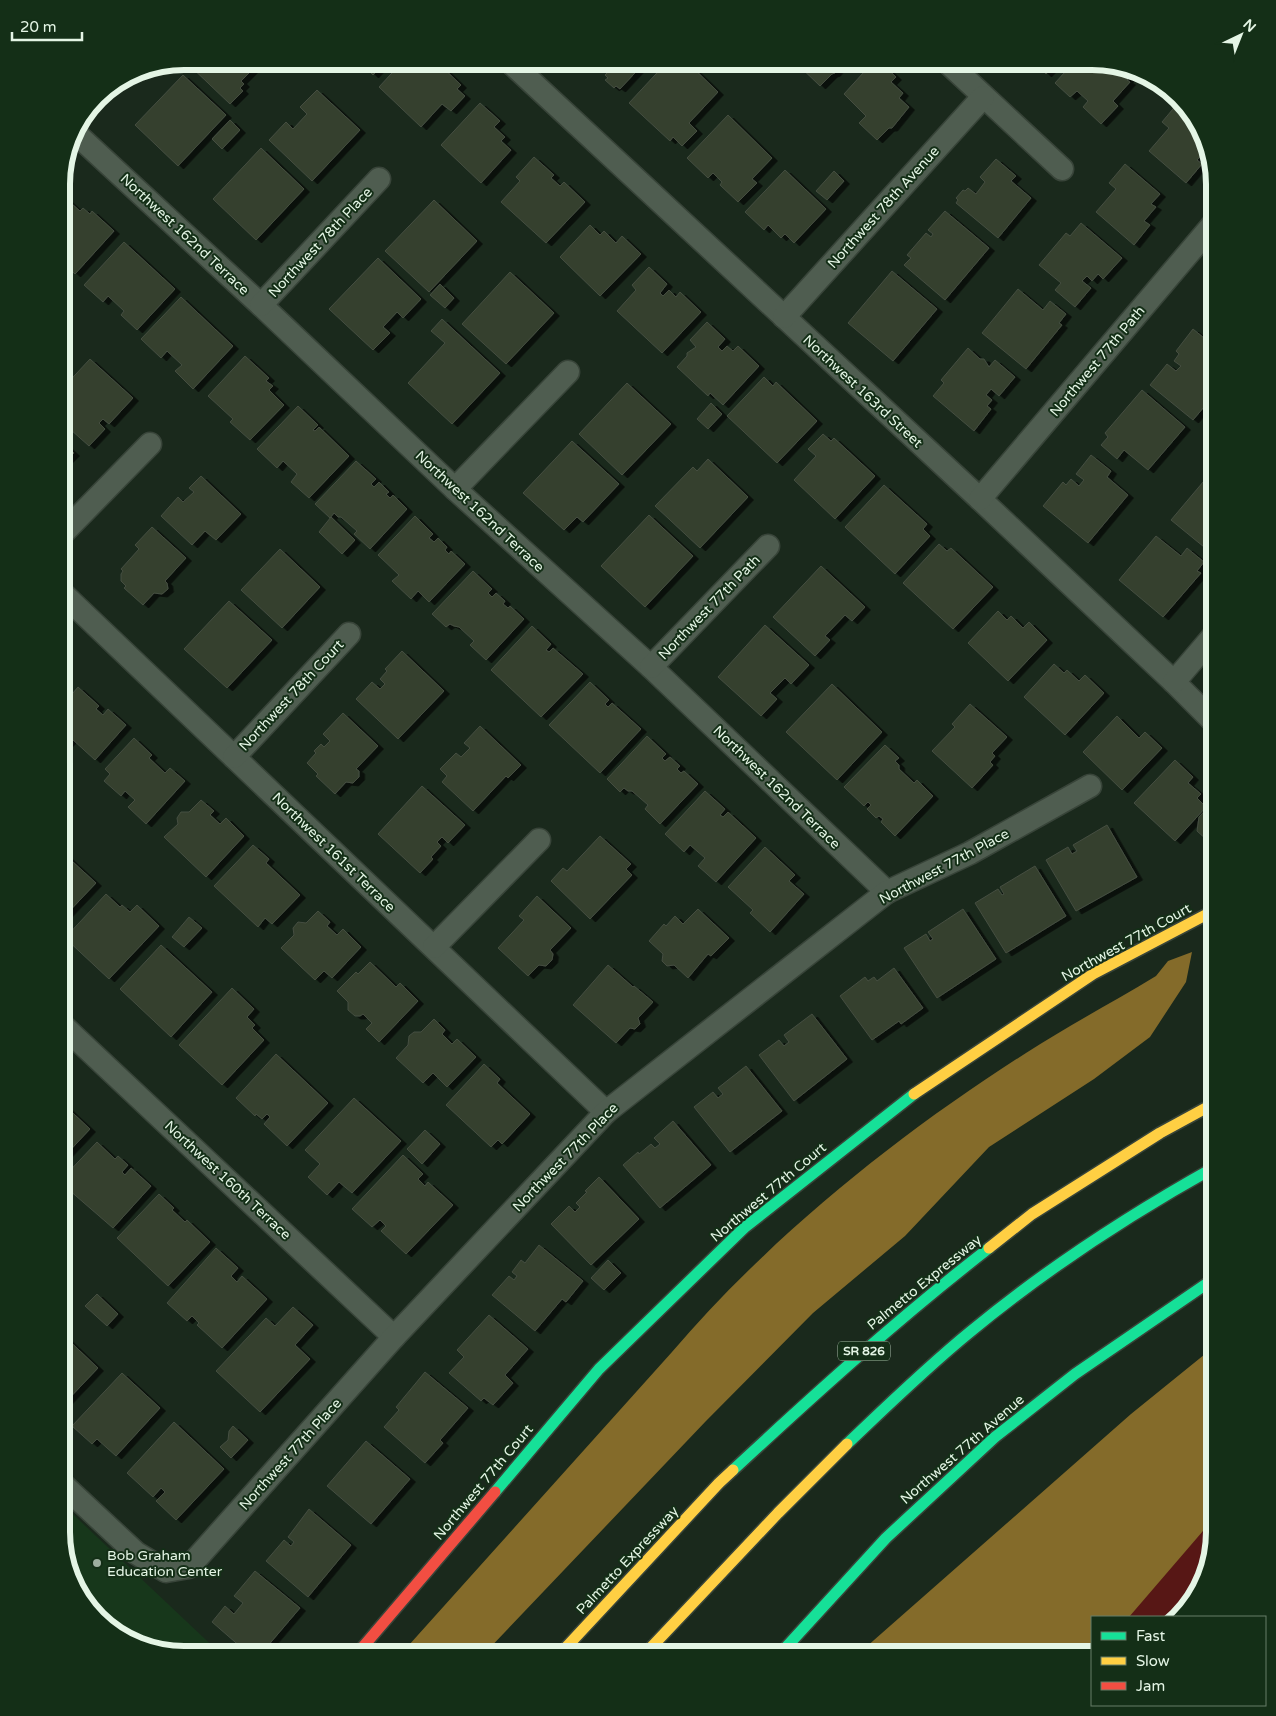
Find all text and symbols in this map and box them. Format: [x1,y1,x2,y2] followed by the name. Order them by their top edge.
[12,10,82,42] scale bar
[1216,10,1266,60] north arrow
[1240,16,1259,36] text: N
[20,18,57,36] text: 20 m
[824,143,943,272] street label: Northwest 78th Avenue
[117,170,253,299] street label: Northwest 162nd Terrace
[265,184,376,301] street label: Northwest 78th Place
[1046,303,1149,420] street label: Northwest 77th Path
[799,332,926,452] street label: Northwest 163rd Street
[412,447,548,576] street label: Northwest 162nd Terrace
[655,551,764,663] street label: Northwest 77th Path
[236,636,348,754] street label: Northwest 78th Court
[710,722,844,853] street label: Northwest 162nd Terrace
[268,789,399,916] street label: Northwest 161st Terrace
[877,825,1012,908] street label: Northwest 77th Place
[1058,899,1195,985] street label: Northwest 77th Court
[509,1099,622,1215] street label: Northwest 77th Place
[161,1117,294,1243] street label: Northwest 160th Terrace
[707,1139,830,1246] street label: Northwest 77th Court
[864,1231,985,1334] street label: Palmetto Expressway
[838,1342,890,1360] road number: SR 826
[897,1391,1028,1508] street label: Northwest 77th Avenue
[236,1395,345,1514] street label: Northwest 77th Place
[430,1421,537,1544] street label: Northwest 77th Court
[573,1502,682,1618] street label: Palmetto Expressway
[107,1547,223,1580] place label: Bob Graham Education Center
[91,1557,103,1569] marker: Bob Graham Education Center
[1091,1616,1266,1706] legend
[1136,1627,1166,1645] text: Fast
[1136,1652,1170,1670] text: Slow
[1136,1677,1165,1695] text: Jam

